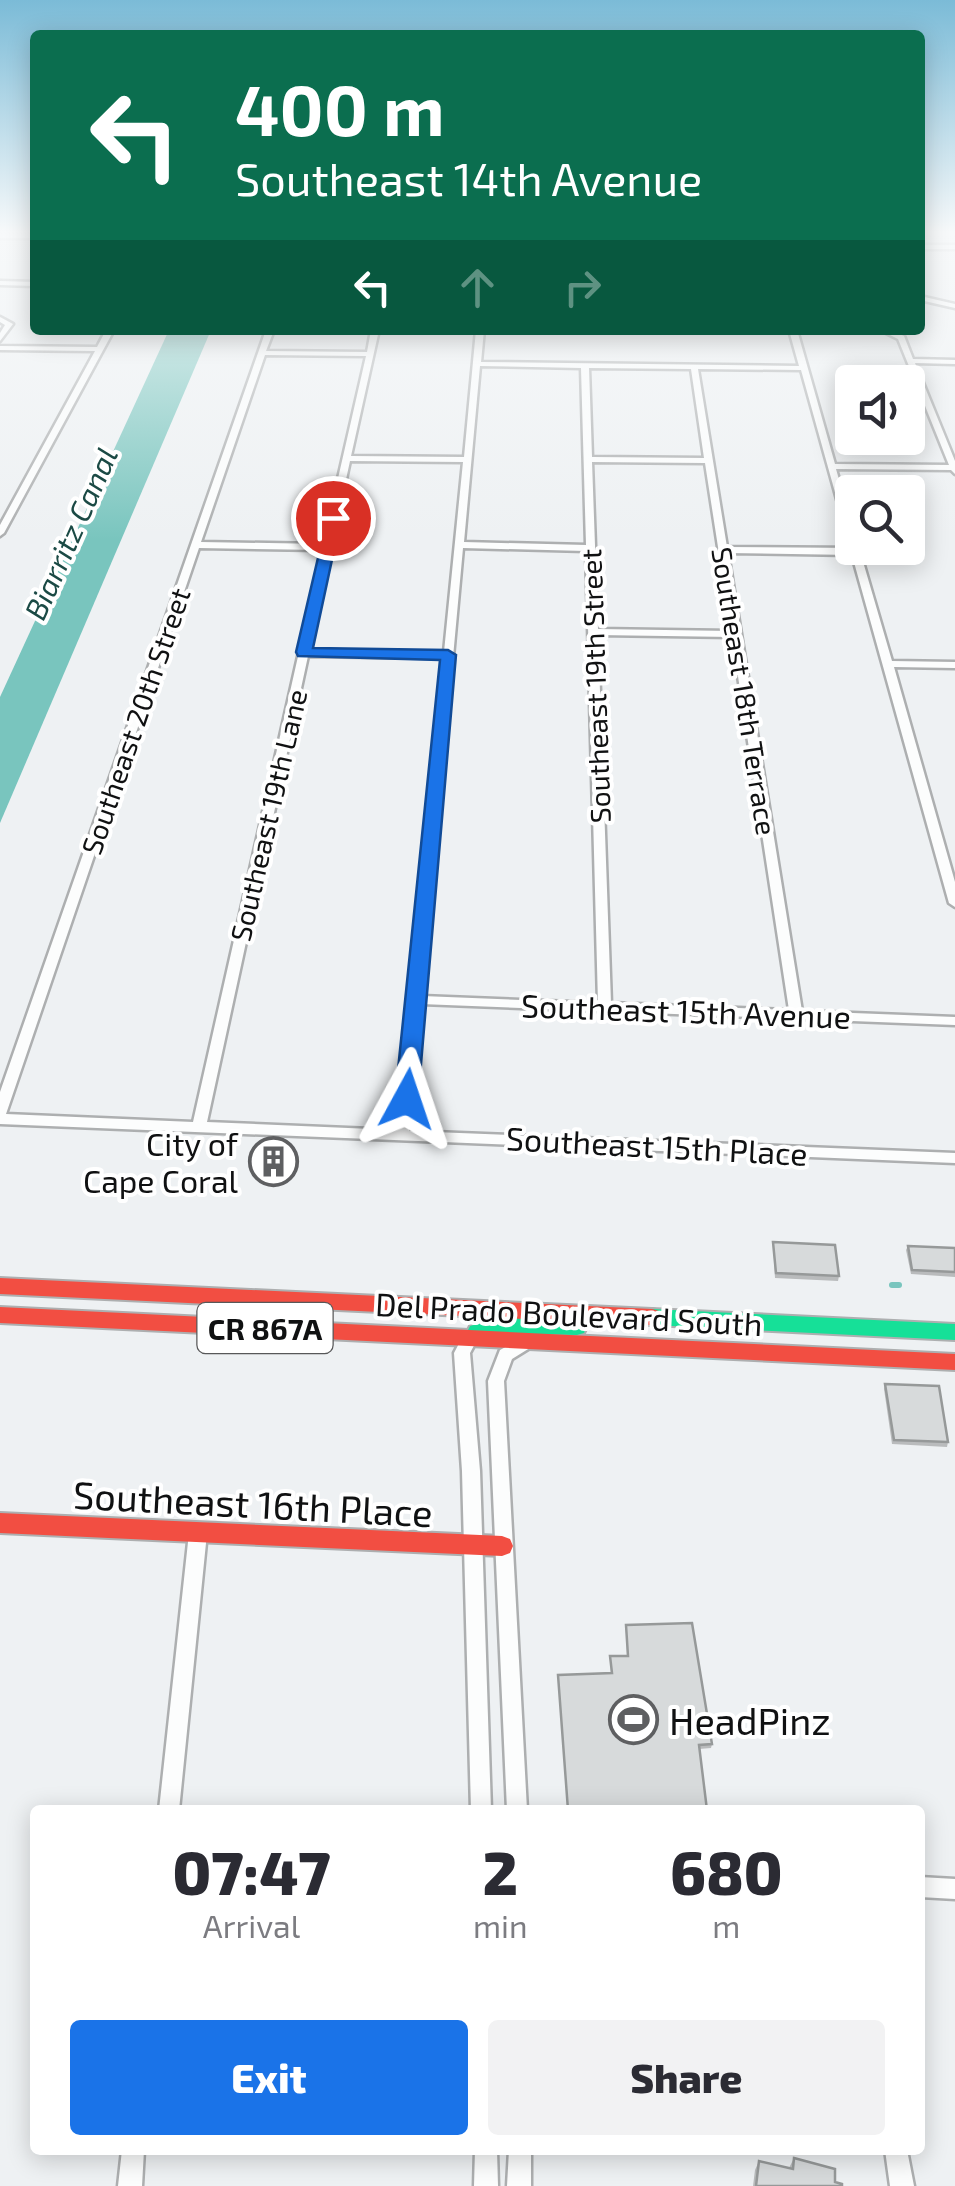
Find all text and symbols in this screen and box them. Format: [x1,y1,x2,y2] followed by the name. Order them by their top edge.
[235,66,445,150] text: 400 m
[70,70,200,200] icon: left
[235,151,702,205] text: Southeast 14th Avenue
[345,260,400,315] icon: left
[450,260,505,315] icon: ahead
[555,260,610,315] icon: right
[835,365,925,565] map controls
[835,365,925,455] button: sound
[16,441,124,625] water label: Biarritz Canal
[835,475,925,565] button: search
[291,476,376,561] pin
[306,491,361,546] icon: arrive
[705,545,785,837] street label: Southeast 18th Terrace
[573,548,617,824] street label: Southeast 19th Street
[73,583,197,859] street label: Southeast 20th Street
[222,686,314,944] street label: Southeast 19th Lane
[521,985,851,1035] street label: Southeast 15th Avenue
[355,1047,459,1151] position arrow
[505,1118,809,1172] street label: Southeast 15th Place
[83,1124,239,1199] place label: City of Cape Coral
[247,1135,299,1187] building icon: City of Cape Coral
[374,1284,764,1342] street label: Del Prado Boulevard South
[198,1303,332,1353] road number: CR 867A
[72,1471,434,1535] street label: Southeast 16th Place
[608,1694,660,1746] sports icon: HeadPinz
[669,1697,831,1743] place label: HeadPinz
[172,1835,331,1907] text: 07:47
[482,1835,518,1907] text: 2
[670,1835,783,1907] text: 680
[203,1906,300,1944] text: Arrival
[473,1906,527,1944] text: min
[712,1906,740,1944] text: m
[70,2020,468,2135] button: Exit
[488,2020,885,2135] button: Share

